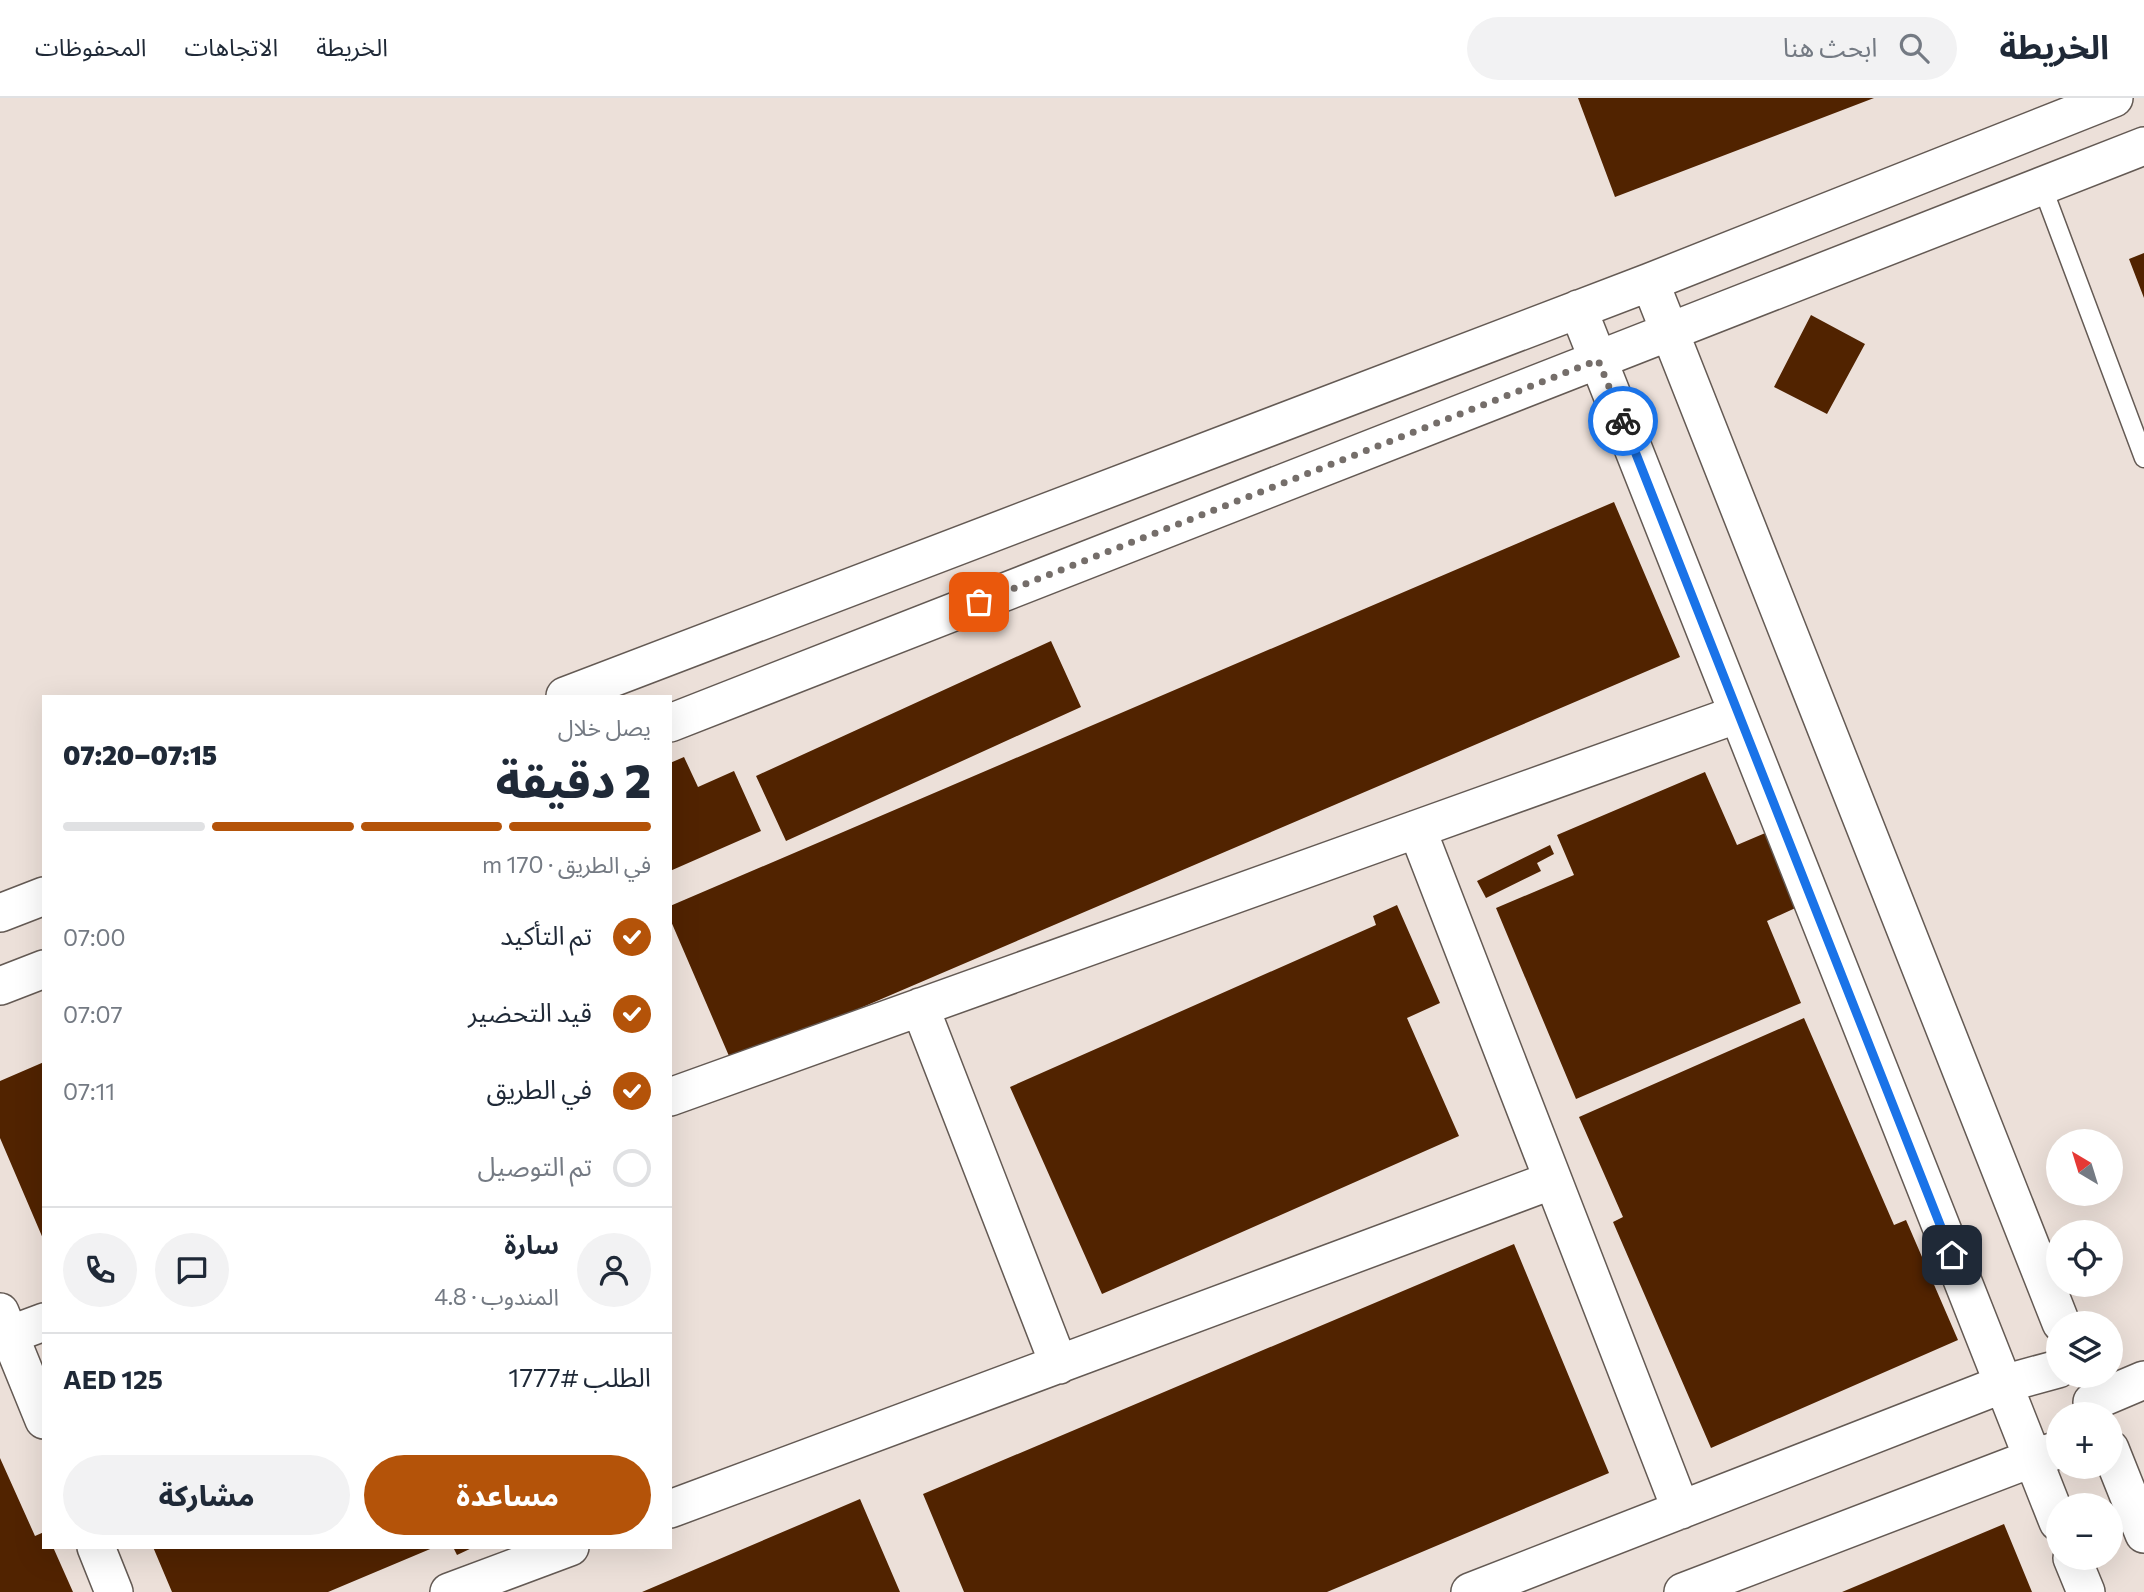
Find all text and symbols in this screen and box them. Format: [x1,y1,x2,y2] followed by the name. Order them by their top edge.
[1467,17,1957,80] search box
[1999,25,2109,66] text: الخريطة
[1895,29,1933,67] icon: search
[1783,31,1877,62] text: ابحث هنا
[35,32,146,61] text: المحفوظات
[184,32,278,61] text: الاتجاهات
[316,32,388,61] text: الخريطة
[1588,386,1658,456] courier
[1604,402,1642,440] icon: bike
[949,572,1009,632] pin
[960,583,998,621] icon: bag
[558,713,651,741] text: يصل خلال
[63,739,217,770] text: 07:15–07:20
[496,751,651,807] text: 2 دقيقة
[482,850,651,878] text: في الطريق · 170 m
[613,918,651,956] icon: check
[500,919,592,950] text: تم التأكيد
[63,923,126,951] text: 07:00
[613,995,651,1033] icon: check
[468,996,592,1027] text: قيد التحضير
[63,1000,123,1028] text: 07:07
[613,1072,651,1110] icon: check
[487,1073,592,1104] text: في الطريق
[63,1077,115,1105] text: 07:11
[2046,1129,2123,1206] north arrow
[2046,1129,2123,1570] map controls
[478,1150,592,1181] text: تم التوصيل
[2046,1220,2123,1297] button: locate
[1922,1225,1982,1285] pin
[504,1228,559,1259] text: سارة
[63,1233,137,1307] button: phone
[155,1233,229,1307] button: chat
[577,1233,651,1307] button: person
[1933,1236,1971,1274] icon: home
[434,1282,559,1310] text: المندوب · 4.8
[2046,1311,2123,1388] button: layers
[508,1361,651,1392] text: الطلب #1777
[63,1363,163,1394] text: AED 125
[2046,1402,2123,1479] button: +
[63,1455,350,1535] button: مشاركة
[364,1455,651,1535] button: مساعدة
[2046,1493,2123,1570] button: −

